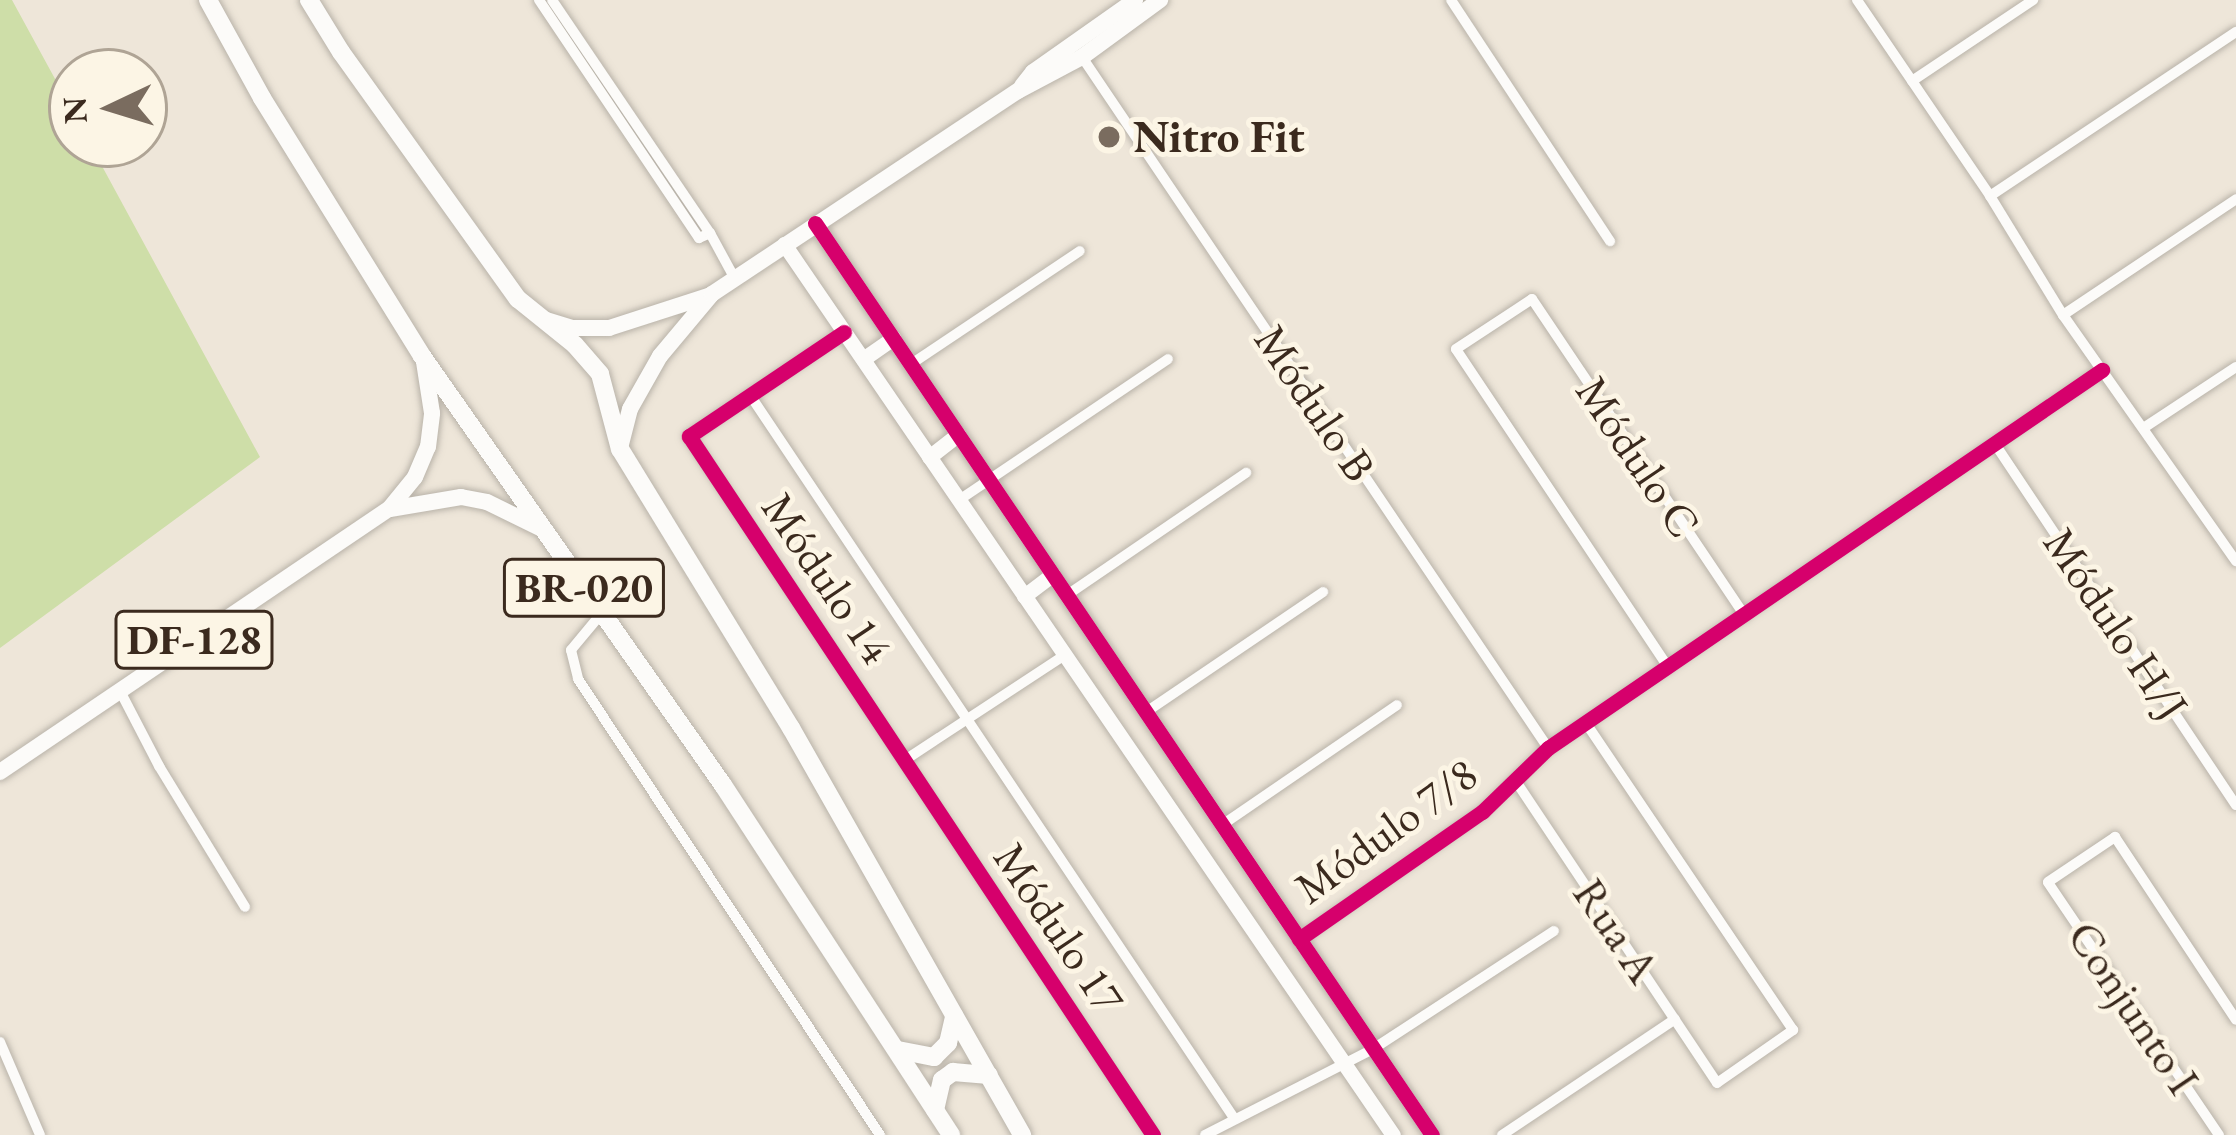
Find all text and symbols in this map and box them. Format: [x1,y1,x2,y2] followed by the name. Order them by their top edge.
[48,48,168,168] north arrow
[52,96,97,125] text: N
[1133,110,1305,164] place label: Nitro Fit
[1096,124,1122,150] marker: Nitro Fit
[1243,315,1387,491] street label: Módulo B
[1565,366,1711,548] street label: Módulo C
[750,483,904,673] street label: Módulo 14
[2032,518,2200,730] street label: Módulo H/J
[500,552,668,624] road number: BR-020
[113,604,275,676] road number: DF-128
[1285,747,1487,915] street label: Módulo 7/8
[982,833,1136,1023] street label: Módulo 17
[1562,869,1670,993] street label: Rua A
[2056,912,2210,1104] street label: Conjunto I

